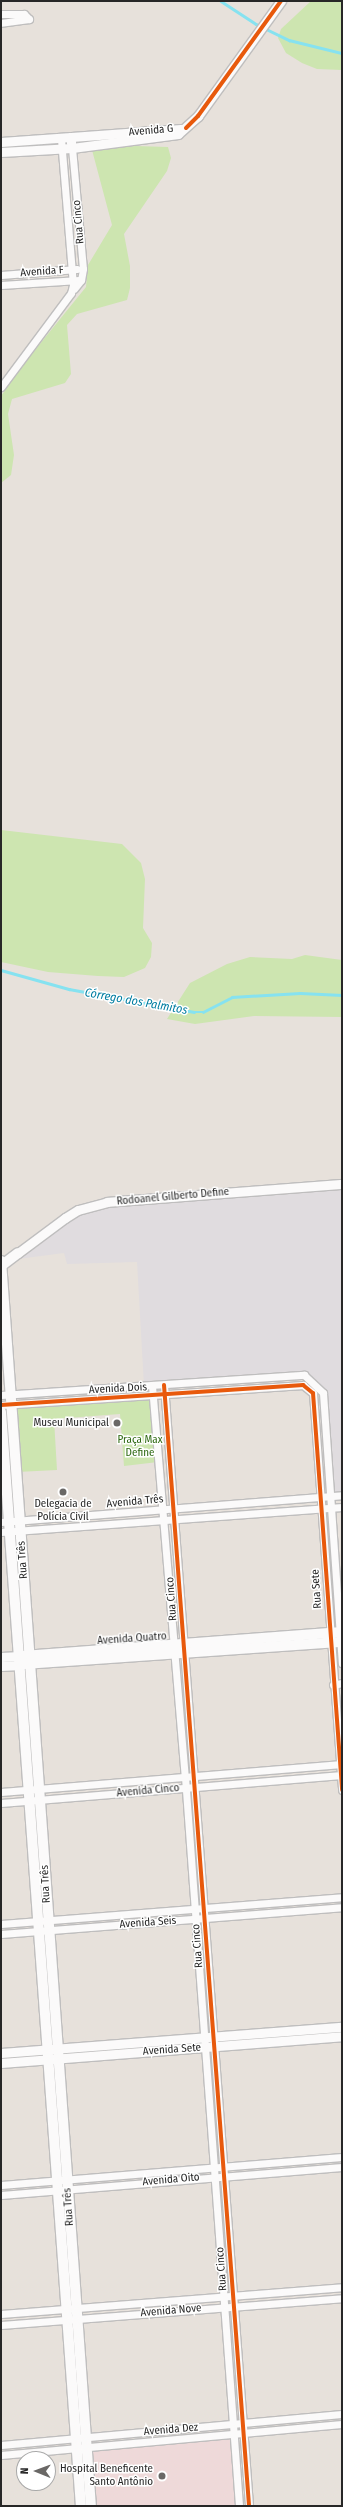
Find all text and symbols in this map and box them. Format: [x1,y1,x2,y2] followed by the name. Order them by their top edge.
[128,122,174,140] street label: Avenida G
[71,199,87,245] street label: Rua Cinco
[20,264,64,280] street label: Avenida F
[84,986,188,1018] water label: Córrego dos Palmitos
[116,1185,230,1209] street label: Rodoanel Gilberto Define
[89,1381,147,1397] street label: Avenida Dois
[33,1416,109,1430] place label: Museu Municipal
[112,1418,122,1428] marker: Museu Municipal
[117,1434,163,1460] park label: Praça Max Define
[58,1487,68,1497] marker: Delegacia de Polícia Civil
[106,1493,164,1511] street label: Avenida Três
[34,1498,92,1524] place label: Delegacia de Polícia Civil
[15,1541,31,1579] street label: Rua Três
[309,1569,325,1609] street label: Rua Sete
[164,1577,180,1621] street label: Rua Cinco
[97,1630,167,1648] street label: Avenida Quatro
[116,1782,180,1800] street label: Avenida Cinco
[38,1865,54,1903] street label: Rua Três
[119,1914,177,1932] street label: Avenida Seis
[190,1924,206,1968] street label: Rua Cinco
[142,2041,202,2059] street label: Avenida Sete
[142,2171,200,2189] street label: Avenida Oito
[61,2188,77,2226] street label: Rua Três
[214,2247,230,2291] street label: Rua Cinco
[140,2302,202,2320] street label: Avenida Nove
[143,2421,199,2439] street label: Avenida Dez
[16,2451,56,2491] north arrow
[60,2463,153,2489] place label: Hospital Beneficente Santo Antônio
[18,2467,31,2474] text: N
[156,2470,168,2482] marker: Hospital Beneficente Santo Antônio

